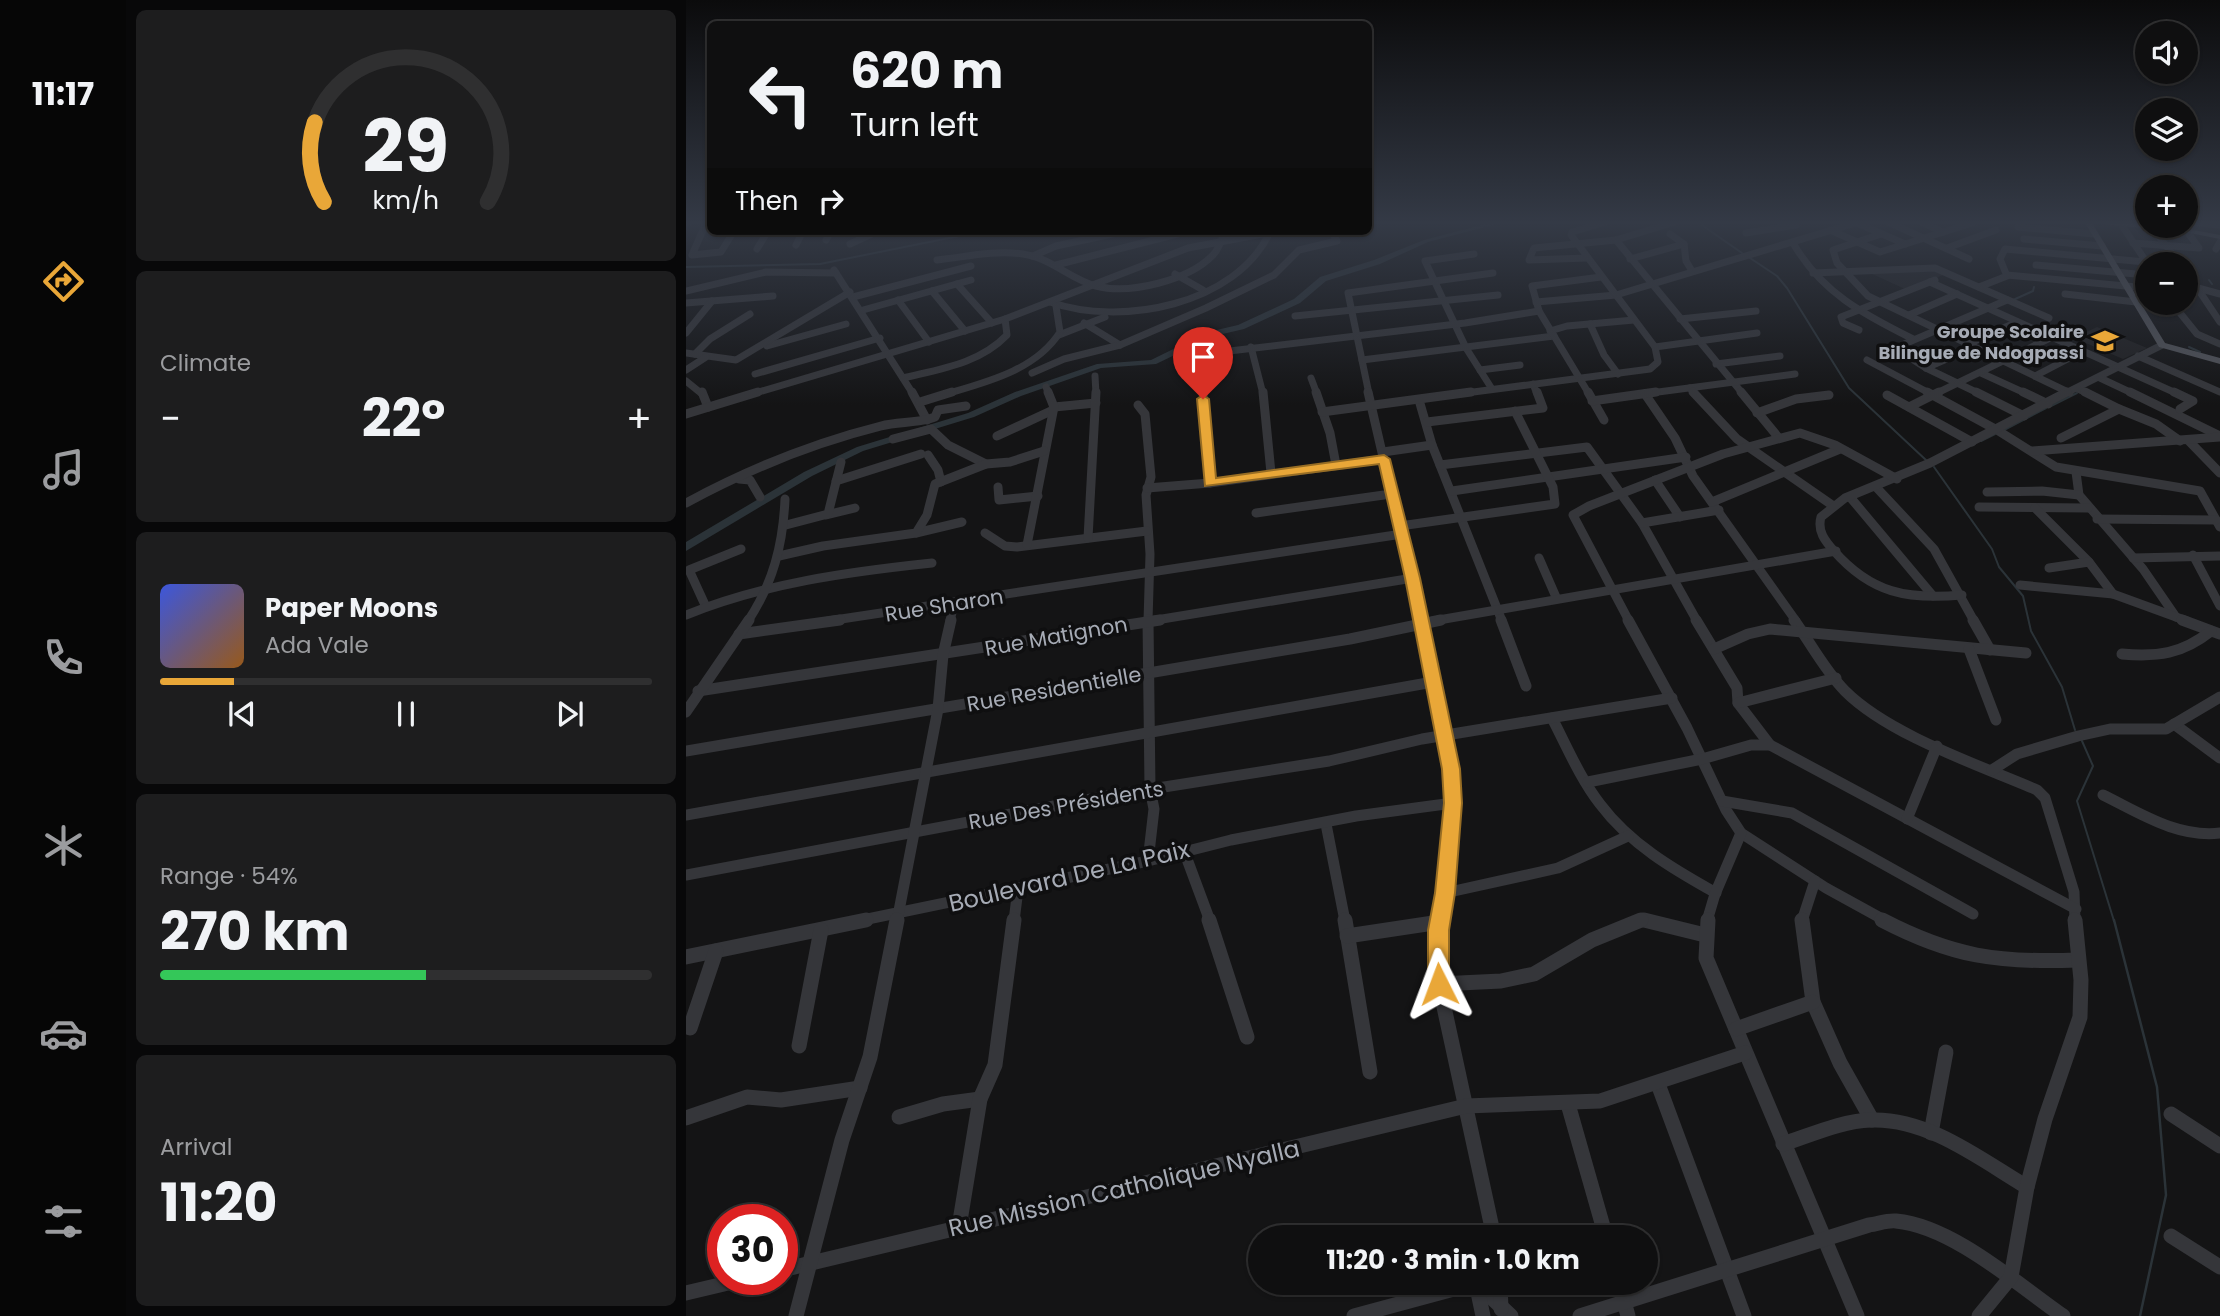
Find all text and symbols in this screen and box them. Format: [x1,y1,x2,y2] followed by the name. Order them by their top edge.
[2135,21,2198,315] map controls
[2135,21,2198,84] button: sound
[850,37,1003,105] text: 620 m
[735,49,826,140] icon: left
[32,71,94,116] text: 11:17
[363,96,449,197] text: 29
[2135,98,2198,161] button: layers
[850,102,979,147] text: Turn left
[2135,175,2198,238] button: +
[373,182,439,217] text: km/h
[812,182,850,220] icon: right
[735,183,798,219] text: Then
[2135,252,2198,315] button: −
[39,257,88,306] icon: directions
[1878,319,2084,365] place label: Groupe Scolaire Bilingue de Ndogpassi
[2090,326,2120,356] school or university icon: Groupe Scolaire Bilingue de Ndogpassi
[1173,327,1233,399] pin
[1184,338,1222,376] icon: arrive
[160,347,251,379] text: Climate
[362,382,445,455] text: 22°
[160,392,181,445] text: −
[626,392,652,445] text: +
[39,445,88,494] icon: music
[883,581,1005,629] street label: Rue Sharon
[265,590,438,626] text: Paper Moons
[982,609,1130,663] street label: Rue Matignon
[265,629,369,661] text: Ada Vale
[39,633,88,682] icon: phone
[965,659,1143,719] street label: Rue Residentielle
[223,695,261,733] icon: previous
[387,695,425,733] icon: pause
[551,695,589,733] icon: next
[966,774,1166,836] street label: Rue Des Présidents
[39,821,88,870] icon: climate
[945,832,1193,920] street label: Boulevard De La Paix
[160,860,298,892] text: Range · 54%
[160,895,350,968] text: 270 km
[1402,947,1476,1021] position arrow
[39,1009,88,1058] icon: car
[160,1131,232,1163] text: Arrival
[945,1131,1303,1245] street label: Rue Mission Catholique Nyalla
[160,1166,277,1239] text: 11:20
[39,1197,88,1246] icon: filters
[707,1204,798,1295] speed limit sign: 30
[1326,1242,1580,1278] text: 11:20 · 3 min · 1.0 km

